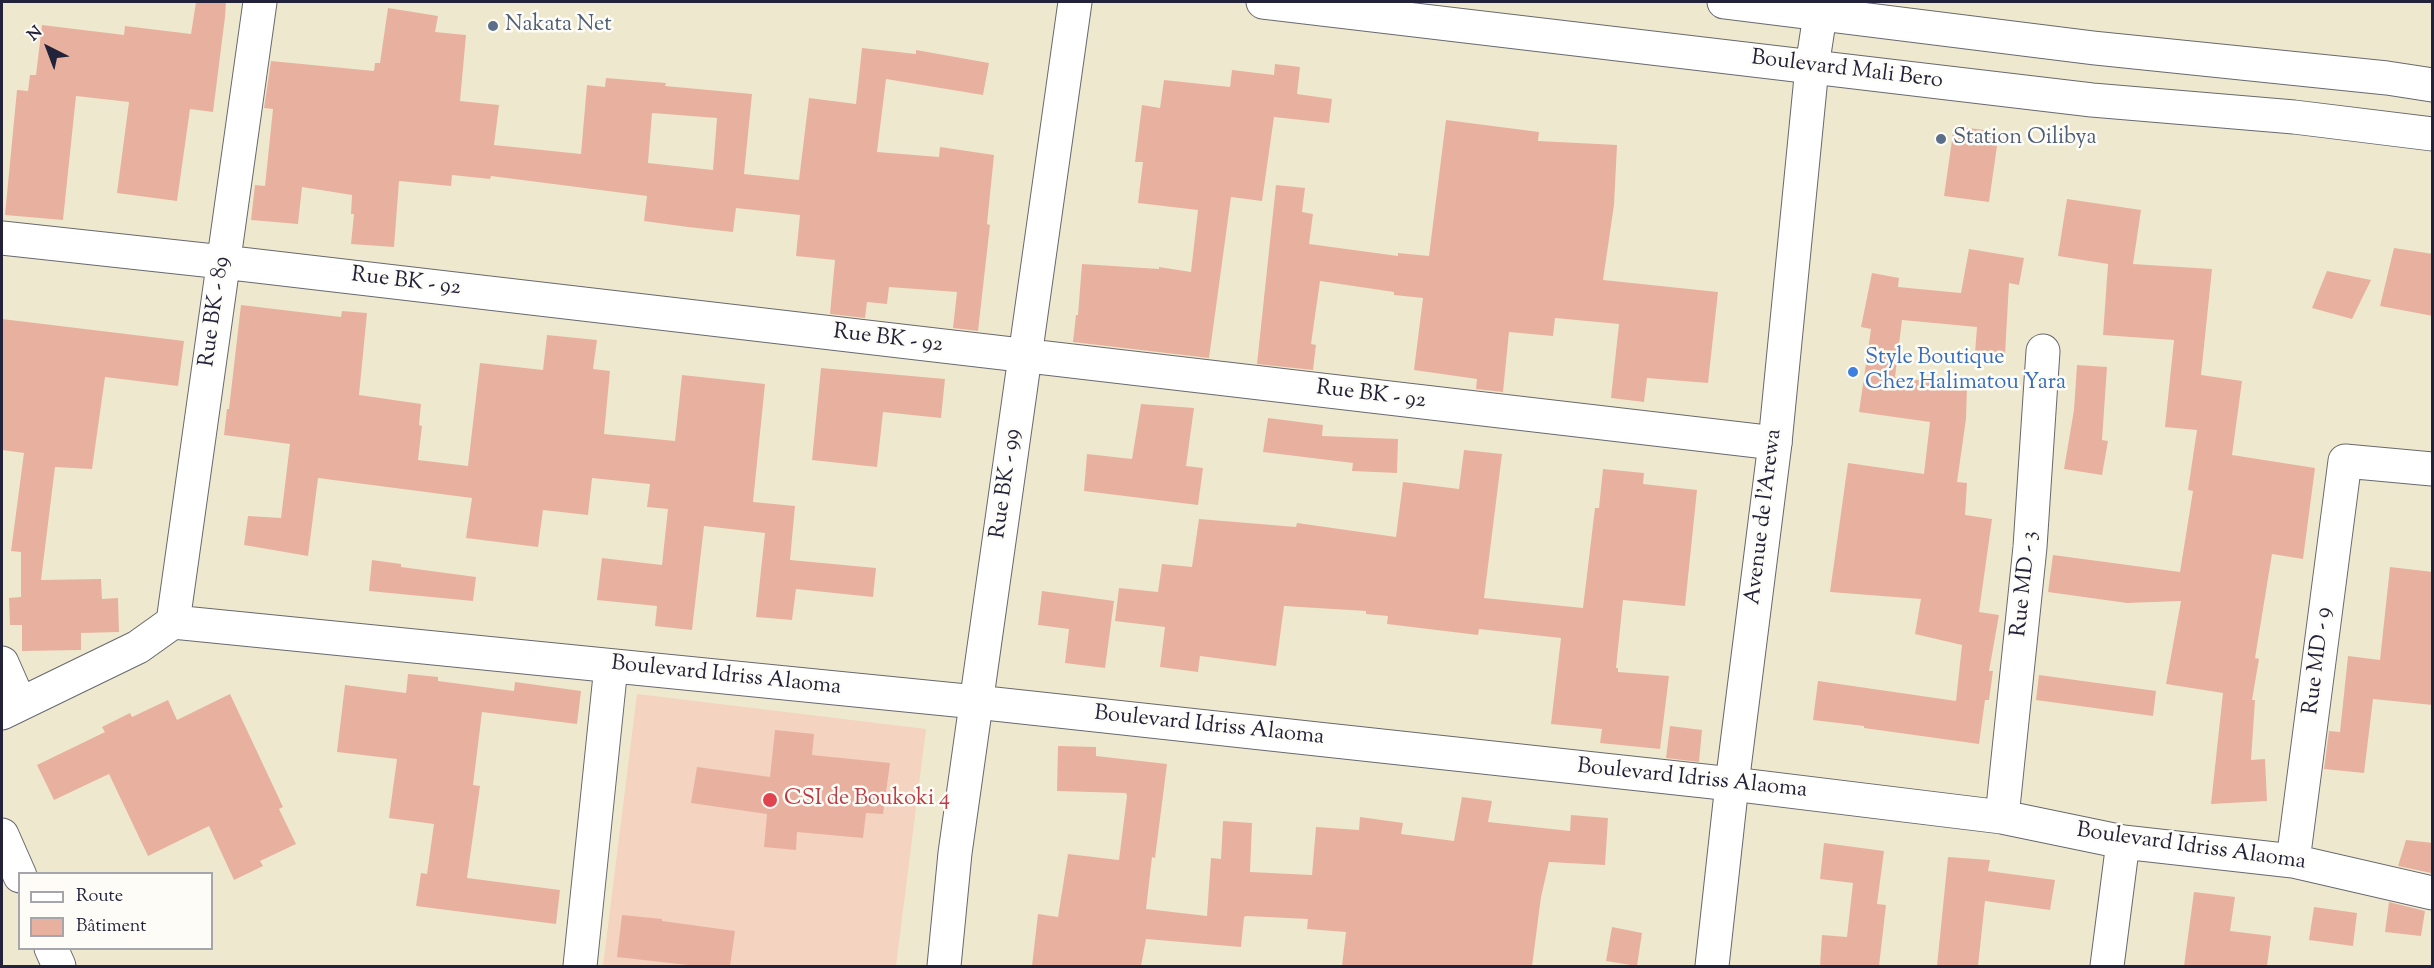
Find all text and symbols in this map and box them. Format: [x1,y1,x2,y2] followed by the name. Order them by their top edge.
[505,13,612,39] place label: Nakata Net
[18,18,78,78] north arrow
[486,19,500,33] marker: Nakata Net
[23,21,48,47] text: N
[1750,46,1944,96] street label: Boulevard Mali Bero
[1953,126,2097,152] place label: Station Oilibya
[1934,132,1948,146] marker: Station Oilibya
[195,255,237,369] street label: Rue BK - 89
[350,263,462,303] street label: Rue BK - 92
[832,320,944,360] street label: Rue BK - 92
[1865,346,2066,398] place label: Style Boutique Chez Halimatou Yara
[1846,365,1860,379] marker: Style Boutique Chez Halimatou Yara
[1315,376,1427,416] street label: Rue BK - 92
[986,427,1028,541] street label: Rue BK - 99
[1741,428,1789,606] street label: Avenue de l'Arewa
[2007,530,2045,638] street label: Rue MD - 3
[2299,606,2339,716] street label: Rue MD - 9
[610,652,842,702] street label: Boulevard Idriss Alaoma
[1093,702,1325,752] street label: Boulevard Idriss Alaoma
[1576,755,1808,805] street label: Boulevard Idriss Alaoma
[784,787,950,813] place label: CSI de Boukoki 4
[761,791,779,809] marker: CSI de Boukoki 4
[2075,819,2307,877] street label: Boulevard Idriss Alaoma
[18,872,213,950] legend
[76,884,123,910] text: Route
[76,914,146,940] text: Bâtiment

